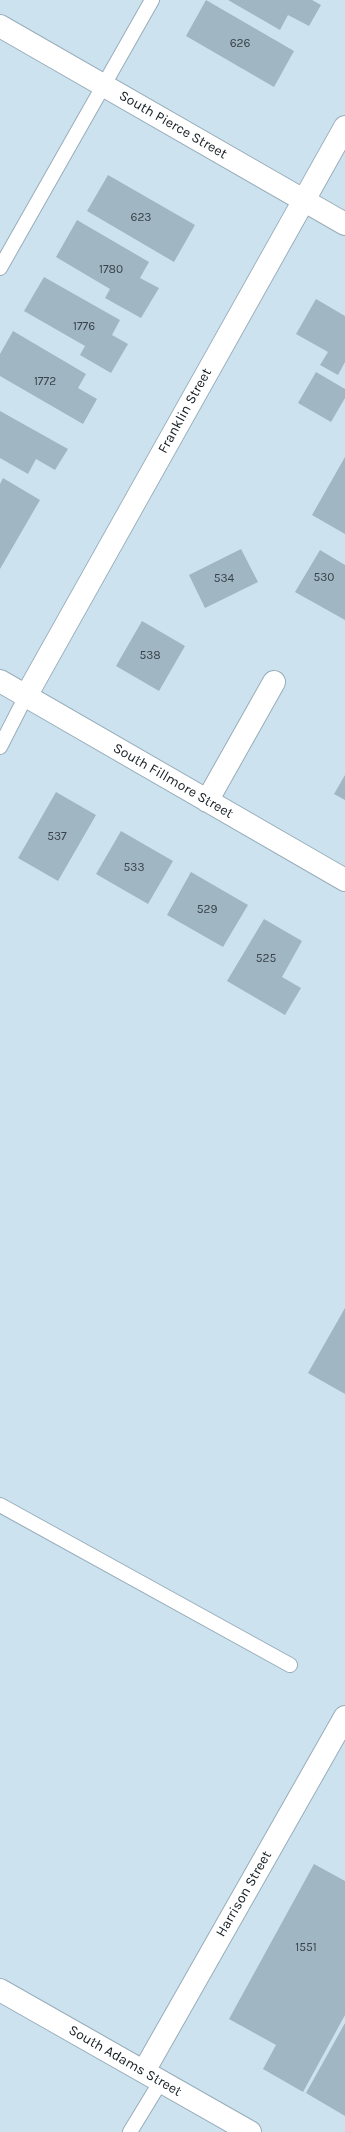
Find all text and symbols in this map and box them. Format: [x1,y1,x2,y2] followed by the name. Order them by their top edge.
[230,37,250,51] house number: 626
[116,87,230,163] street label: South Pierce Street
[131,211,151,225] house number: 623
[99,263,123,277] house number: 1780
[73,320,95,334] house number: 1776
[155,365,215,457] street label: Franklin Street
[34,375,56,389] house number: 1772
[314,571,334,585] house number: 530
[214,572,234,586] house number: 534
[139,649,161,663] house number: 538
[110,740,236,822] street label: South Fillmore Street
[47,830,67,844] house number: 537
[124,861,144,875] house number: 533
[197,903,217,917] house number: 529
[256,952,276,966] house number: 525
[213,1848,275,1940] street label: Harrison Street
[295,1941,317,1955] house number: 1551
[65,2022,185,2100] street label: South Adams Street

